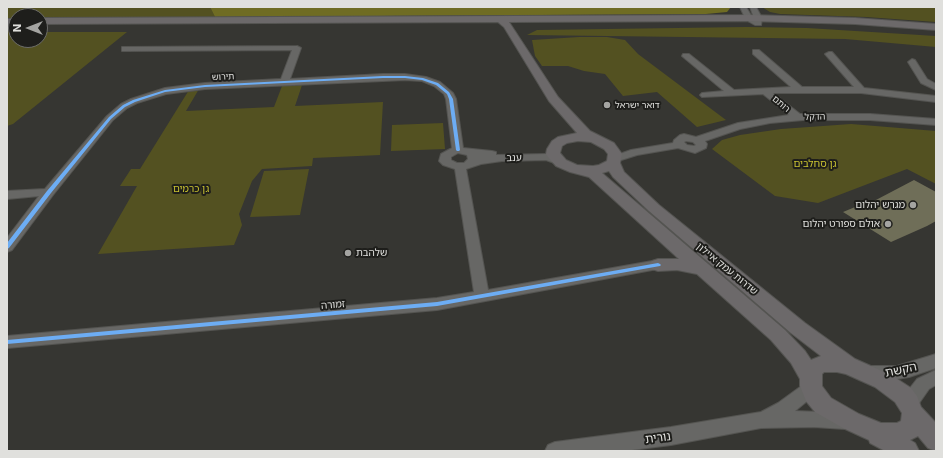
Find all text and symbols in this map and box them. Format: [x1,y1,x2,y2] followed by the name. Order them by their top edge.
[8,8,48,48] north arrow
[10,24,24,32] text: N
[211,71,235,83] street label: תירוש
[770,94,792,114] street label: רותם
[602,100,612,110] marker: דואר ישראל
[615,100,660,110] place label: דואר ישראל
[804,111,826,123] street label: הדקל
[506,152,522,164] street label: ענב
[794,158,836,170] park label: גן סחלבים
[173,183,209,195] park label: גן כרמים
[855,199,905,211] place label: מגרש יהלום
[908,200,918,210] marker: מגרש יהלום
[802,218,880,230] place label: אולם ספורט יהלום
[883,219,893,229] marker: אולם ספורט יהלום
[694,241,760,297] street label: שדרות עמק איילון
[356,247,387,259] place label: שלהבת
[343,248,353,258] marker: שלהבת
[320,298,346,312] street label: זמורה
[884,360,918,380] street label: הקשת
[644,429,672,447] street label: נורית

